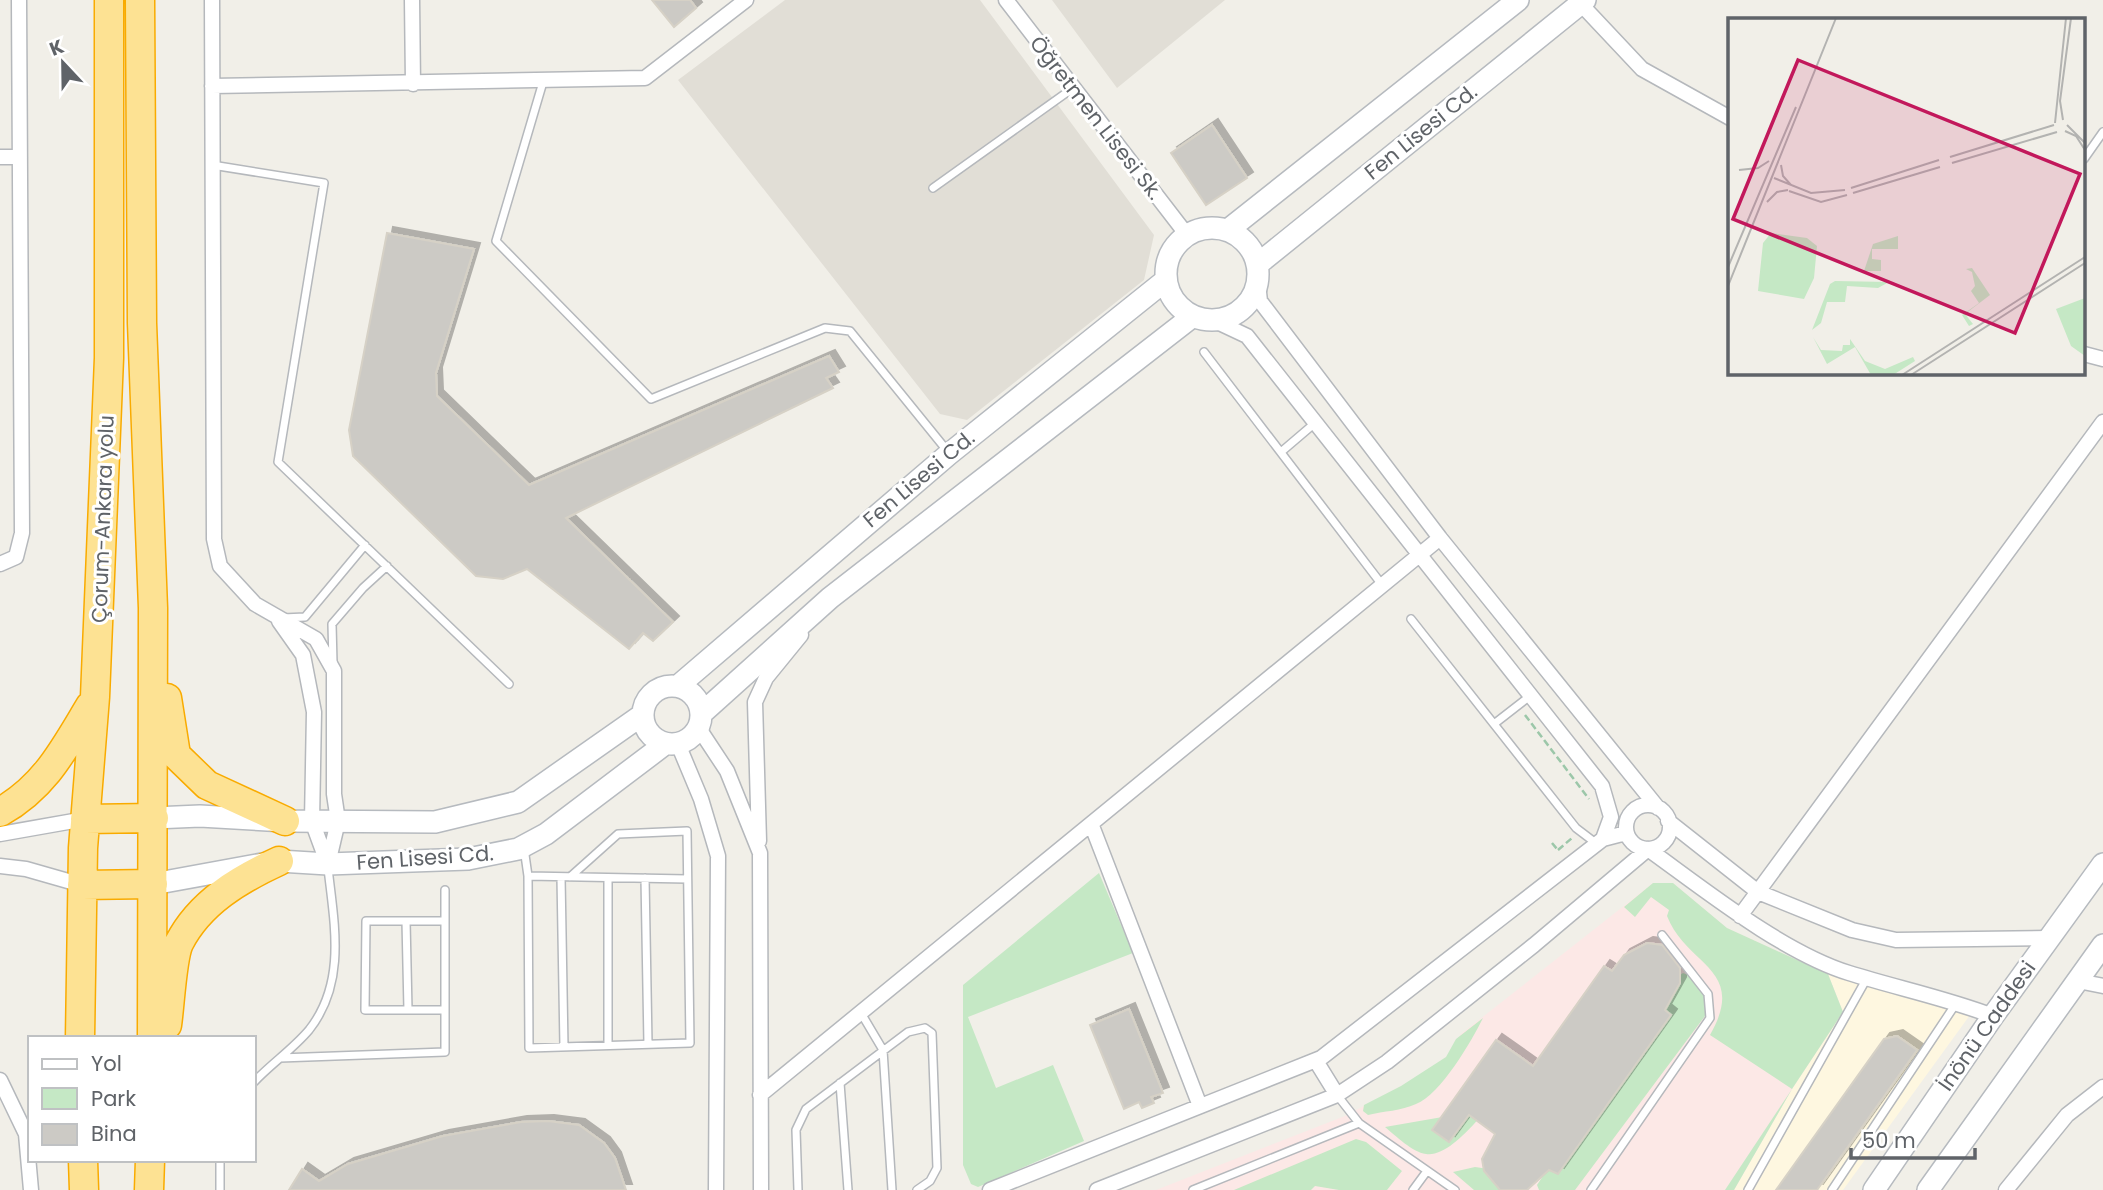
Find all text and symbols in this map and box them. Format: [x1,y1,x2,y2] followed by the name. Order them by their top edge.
[1728,18,2086,374] inset map
[28,28,98,98] north arrow
[1023,30,1170,206] street label: Öğretmen Lisesi Sk.
[46,33,68,63] text: K
[1358,77,1483,186] street label: Fen Lisesi Cd.
[84,414,121,624] street label: Çorum-Ankara yolu
[857,423,981,534] street label: Fen Lisesi Cd.
[355,838,495,877] street label: Fen Lisesi Cd.
[1931,955,2042,1096] street label: İnönü Caddesi
[28,1036,256,1162] legend
[91,1049,122,1078] text: Yol
[91,1084,136,1113] text: Park
[1851,1116,1975,1160] scale bar
[91,1119,137,1148] text: Bina
[1862,1126,1916,1155] text: 50 m

